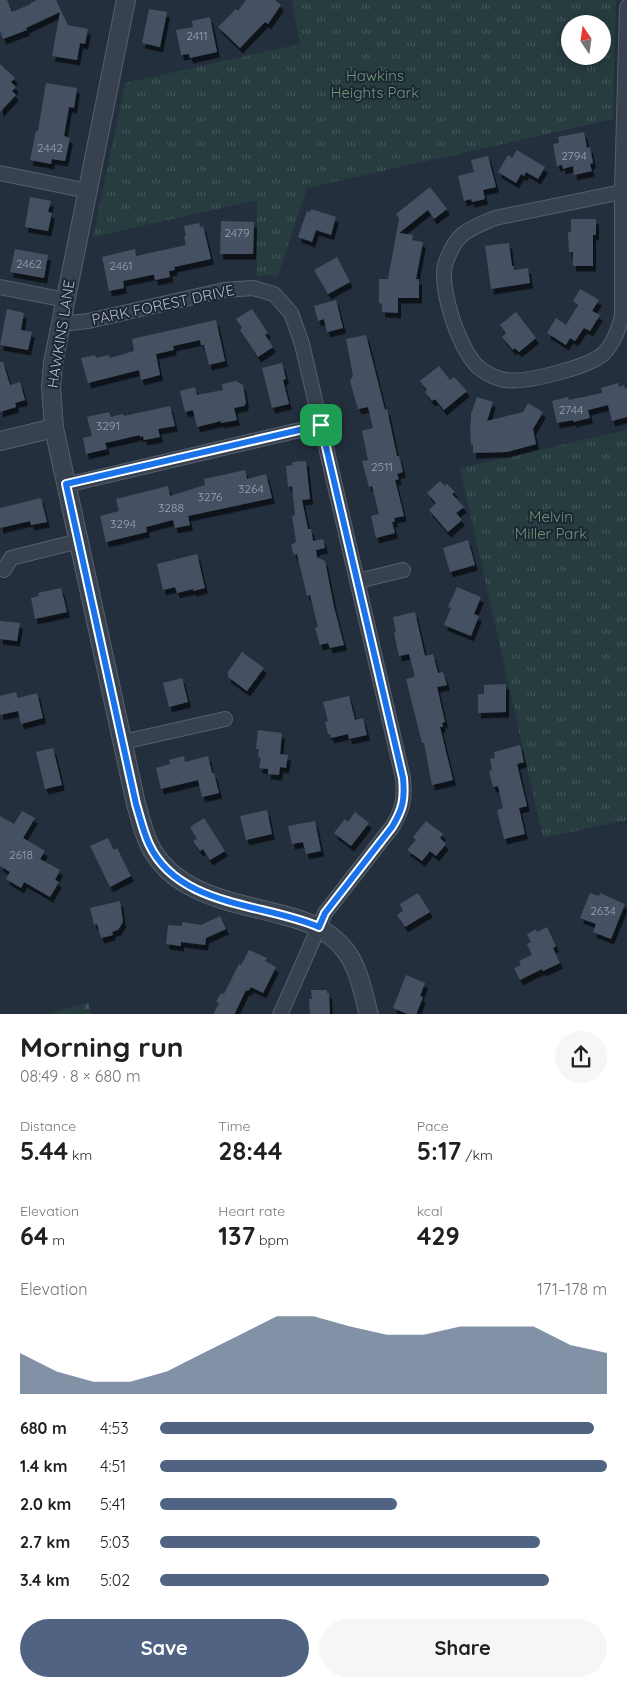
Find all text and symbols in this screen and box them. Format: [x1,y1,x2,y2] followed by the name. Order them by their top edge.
[561,15,611,65] north arrow
[561,15,611,65] map controls
[186,28,208,43] house number: 2411
[331,66,419,102] park label: Hawkins Heights Park
[37,140,63,155] house number: 2442
[561,148,587,163] house number: 2794
[224,225,250,240] house number: 2479
[16,256,42,271] house number: 2462
[109,258,133,273] house number: 2461
[43,279,78,389] street label: HAWKINS LANE
[90,280,236,329] street label: PARK FOREST DRIVE
[559,402,583,417] house number: 2744
[300,404,342,446] pin
[307,411,335,439] icon: arrive
[96,418,120,433] house number: 3291
[371,459,393,474] house number: 2511
[238,481,264,496] house number: 3264
[198,489,223,504] house number: 3276
[158,500,184,515] house number: 3288
[515,507,587,543] park label: Melvin Miller Park
[110,516,136,531] house number: 3294
[9,847,33,862] house number: 2618
[590,903,616,918] house number: 2634
[20,1029,184,1064] text: Morning run
[555,1031,607,1083] button: share
[20,1066,141,1086] text: 08:49 · 8 × 680 m
[20,1117,76,1135] text: Distance
[218,1117,250,1135] text: Time
[417,1117,449,1135] text: Pace
[20,1135,68,1166] text: 5.44
[218,1135,282,1166] text: 28:44
[417,1135,461,1166] text: 5:17
[68,1146,92,1164] text: km
[461,1146,493,1164] text: /km
[20,1202,79,1220] text: Elevation
[218,1202,285,1220] text: Heart rate
[417,1202,443,1220] text: kcal
[20,1220,49,1251] text: 64
[218,1220,255,1251] text: 137
[417,1220,460,1251] text: 429
[49,1231,65,1249] text: m
[255,1231,289,1249] text: bpm
[20,1279,87,1299] text: Elevation
[537,1279,607,1299] text: 171–178 m
[20,1418,67,1438] text: 680 m
[100,1418,129,1438] text: 4:53
[20,1456,67,1476] text: 1.4 km
[100,1456,126,1476] text: 4:51
[20,1494,71,1514] text: 2.0 km
[100,1494,126,1514] text: 5:41
[20,1532,70,1552] text: 2.7 km
[100,1532,130,1552] text: 5:03
[20,1570,70,1590] text: 3.4 km
[100,1570,130,1590] text: 5:02
[20,1619,309,1677] button: Save
[319,1619,607,1677] button: Share

